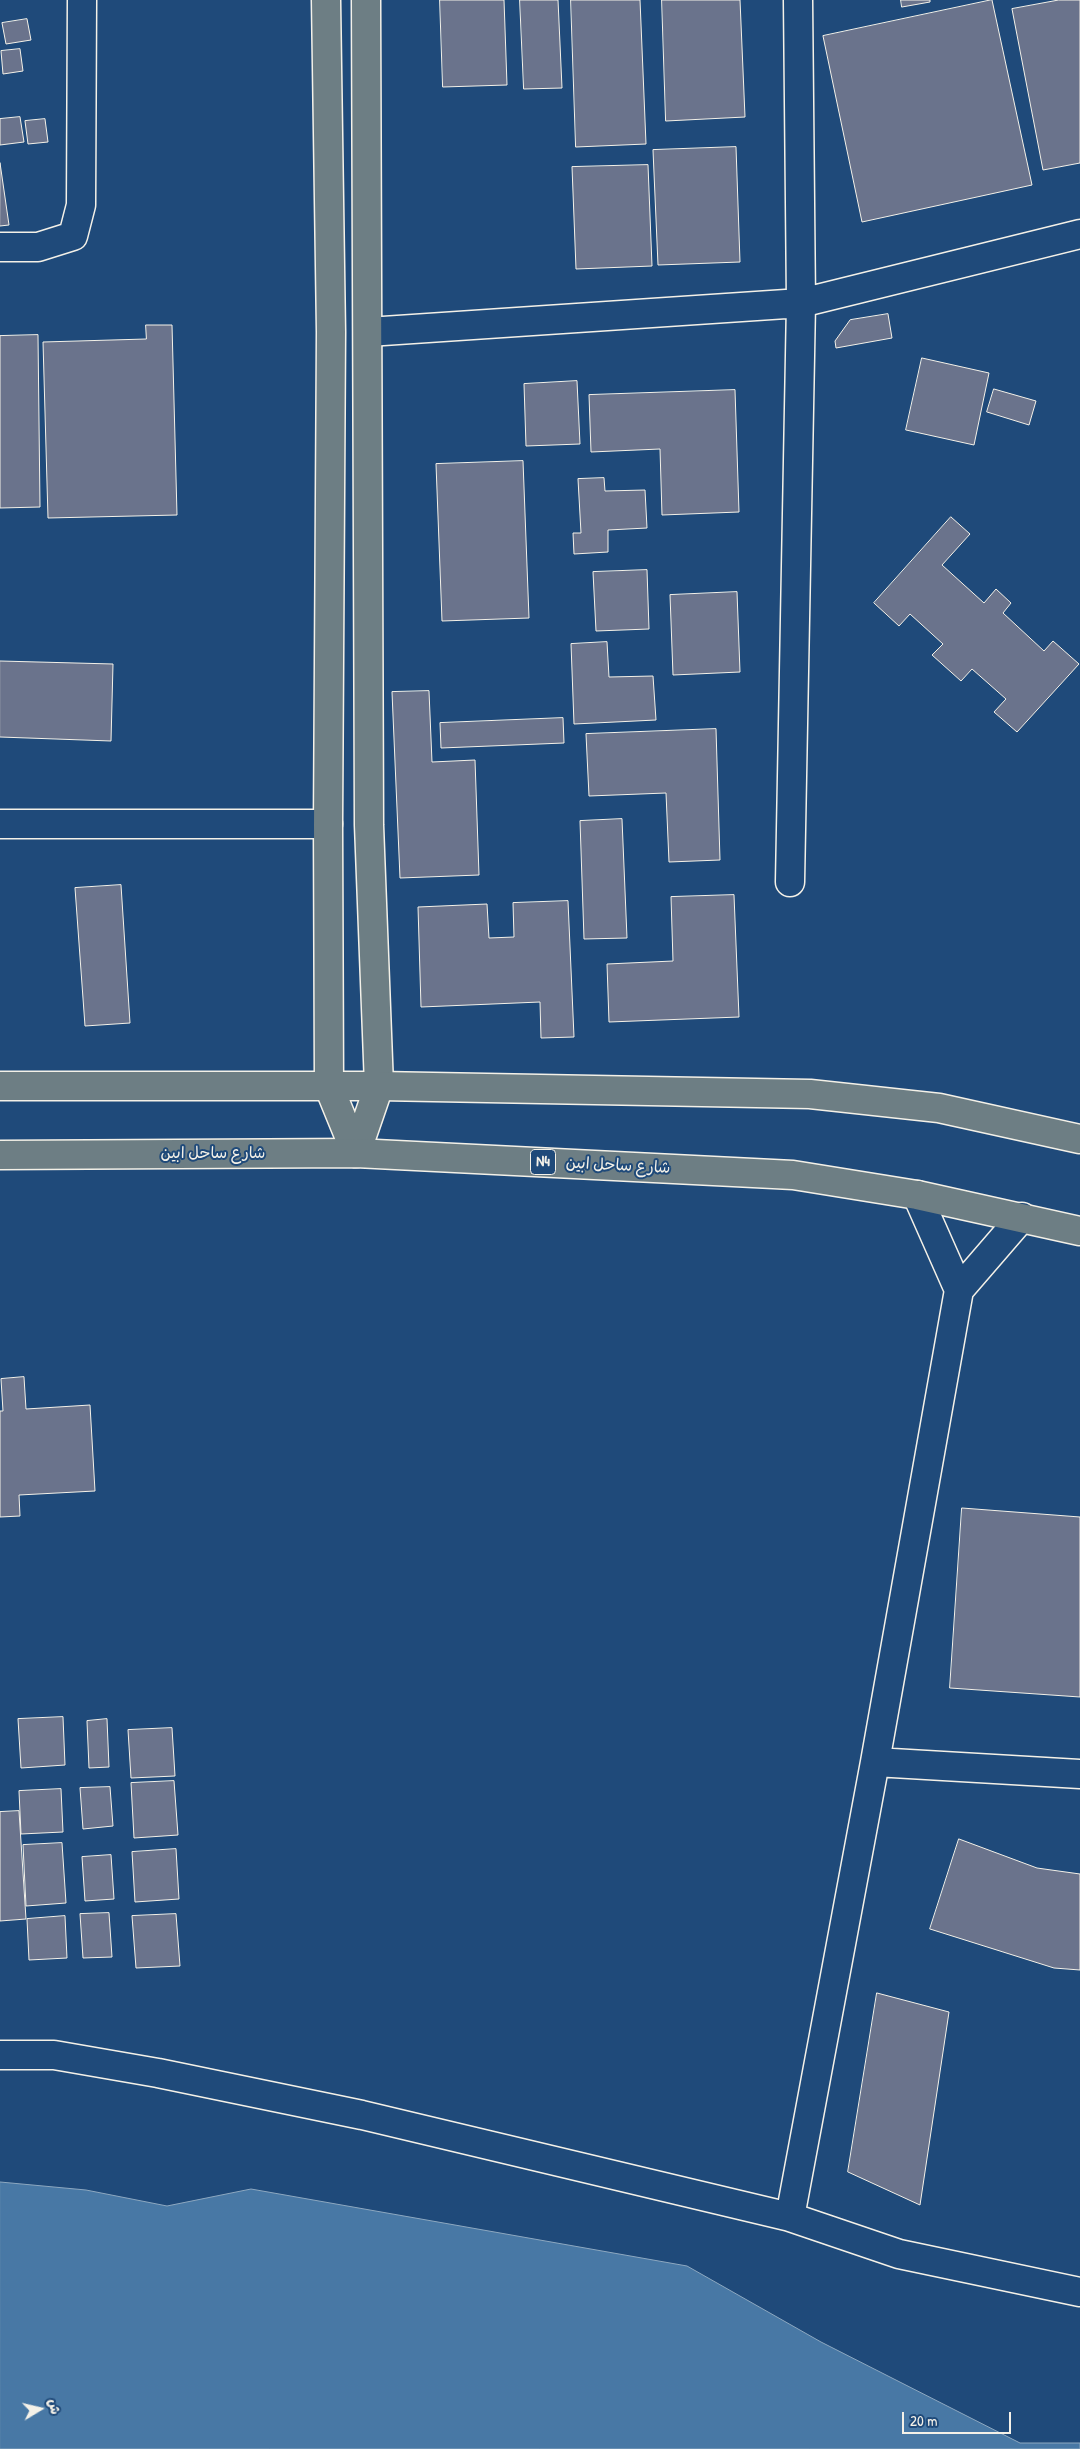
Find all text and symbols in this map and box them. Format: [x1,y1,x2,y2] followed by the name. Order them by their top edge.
[161,1144,265,1164] street label: شارع ساحل ابين
[530,1150,556,1174] road number: N4
[565,1154,671,1178] street label: شارع ساحل ابين
[15,2384,65,2434] north arrow
[45,2397,66,2416] text: ش
[905,2402,1014,2434] scale bar
[910,2410,937,2431] text: 20 m

